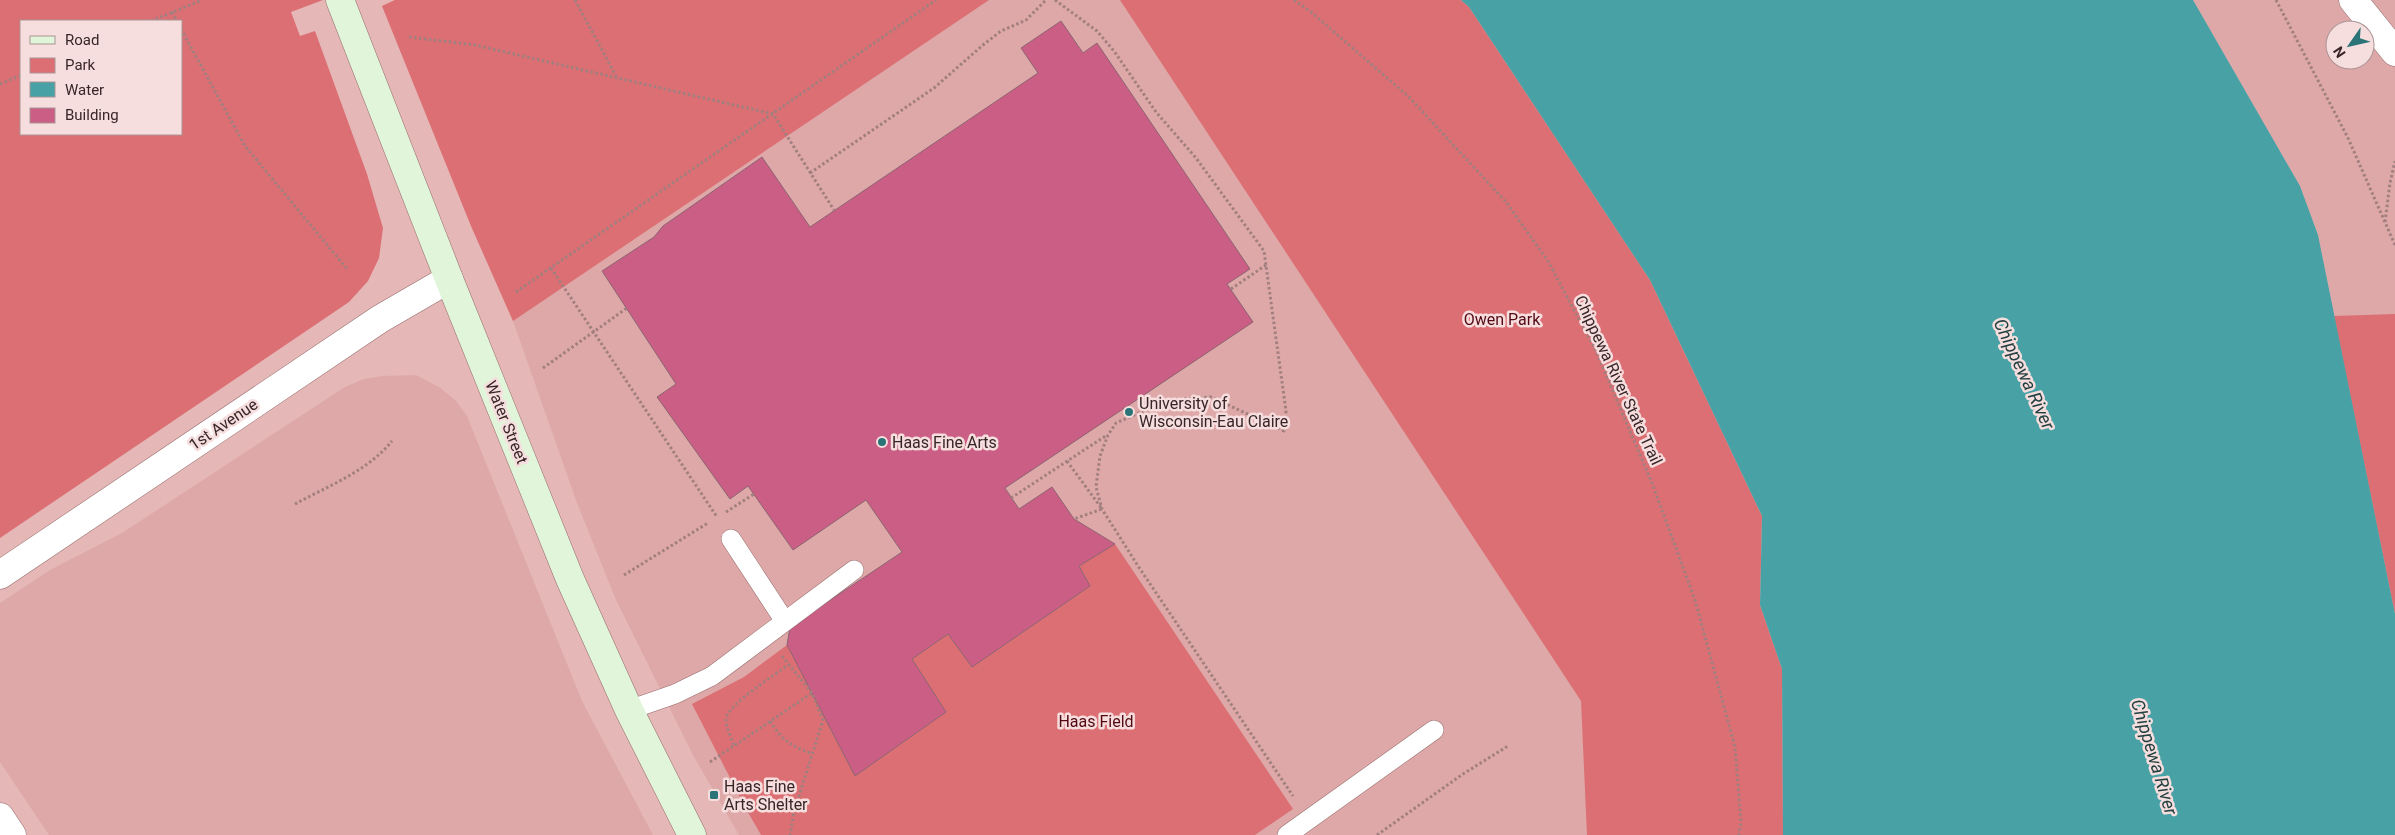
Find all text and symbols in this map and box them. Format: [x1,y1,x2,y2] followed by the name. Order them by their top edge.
[20,20,182,135] legend
[2325,20,2375,70] north arrow
[65,31,99,49] text: Road
[2330,44,2349,61] text: N
[65,56,96,74] text: Park
[65,81,104,99] text: Water
[65,106,119,124] text: Building
[1571,292,1666,468] street label: Chippewa River State Trail
[1464,310,1541,329] park label: Owen Park
[1990,315,2060,433] water label: Chippewa River
[481,378,532,467] street label: Water Street
[1139,394,1288,431] place label: University of Wisconsin-Eau Claire
[185,395,261,454] street label: 1st Avenue
[1123,406,1135,418] marker: University of Wisconsin-Eau Claire
[892,433,997,452] place label: Haas Fine Arts
[876,436,888,448] marker: Haas Fine Arts
[2127,697,2182,818] water label: Chippewa River
[1058,712,1134,731] park label: Haas Field
[724,777,808,814] place label: Haas Fine Arts Shelter
[708,789,720,801] marker: Haas Fine Arts Shelter

